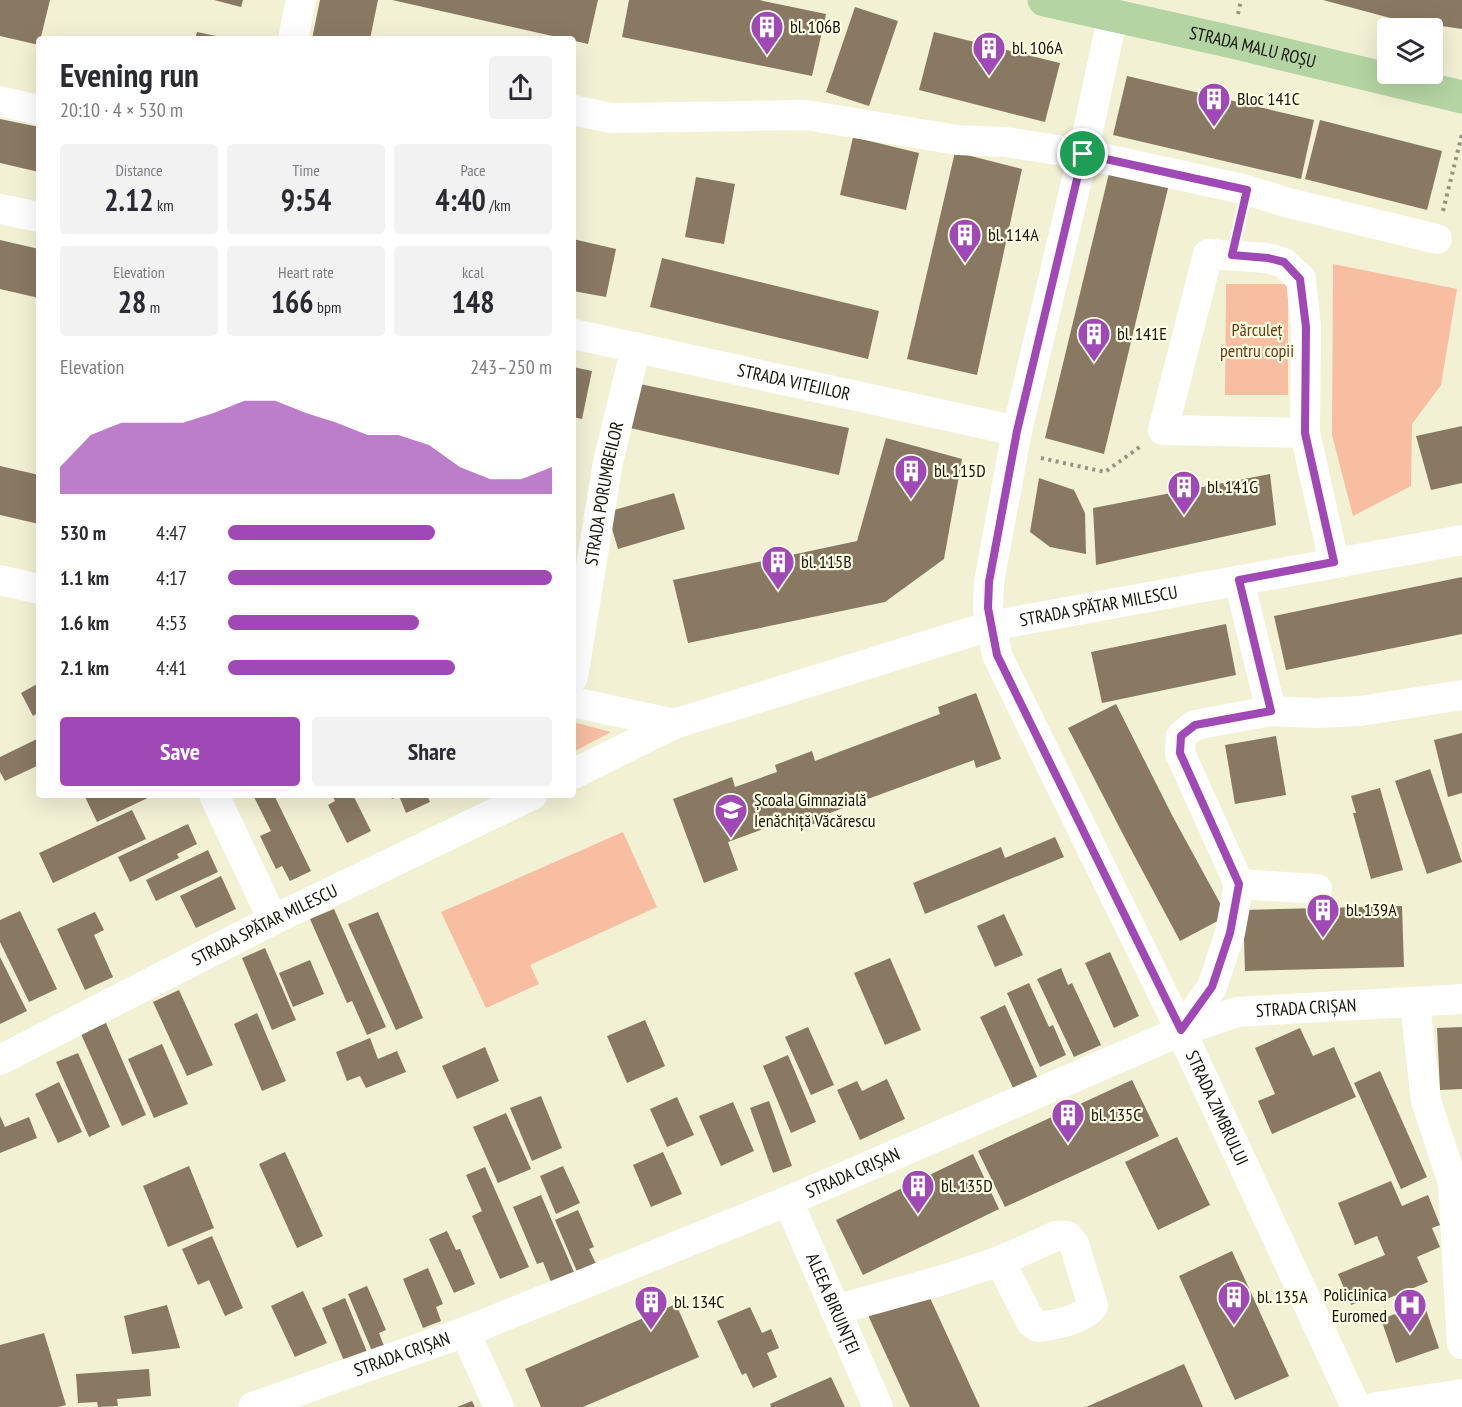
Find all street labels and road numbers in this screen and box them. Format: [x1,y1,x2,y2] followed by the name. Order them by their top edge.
[1187,21,1318,73] street label: STRADA MALU ROȘU
[735,358,853,405] street label: STRADA VITEJILOR
[579,419,629,567] street label: STRADA PORUMBEILOR
[1018,580,1179,631] street label: STRADA SPĂTAR MILESCU
[188,879,341,971] street label: STRADA SPĂTAR MILESCU
[1255,993,1357,1022] street label: STRADA CRIȘAN
[1181,1047,1254,1169] street label: STRADA ZIMBRULUI
[802,1142,903,1203] street label: STRADA CRIȘAN
[801,1249,865,1357] street label: ALEEA BIRUINȚEI
[351,1326,453,1381] street label: STRADA CRIȘAN

